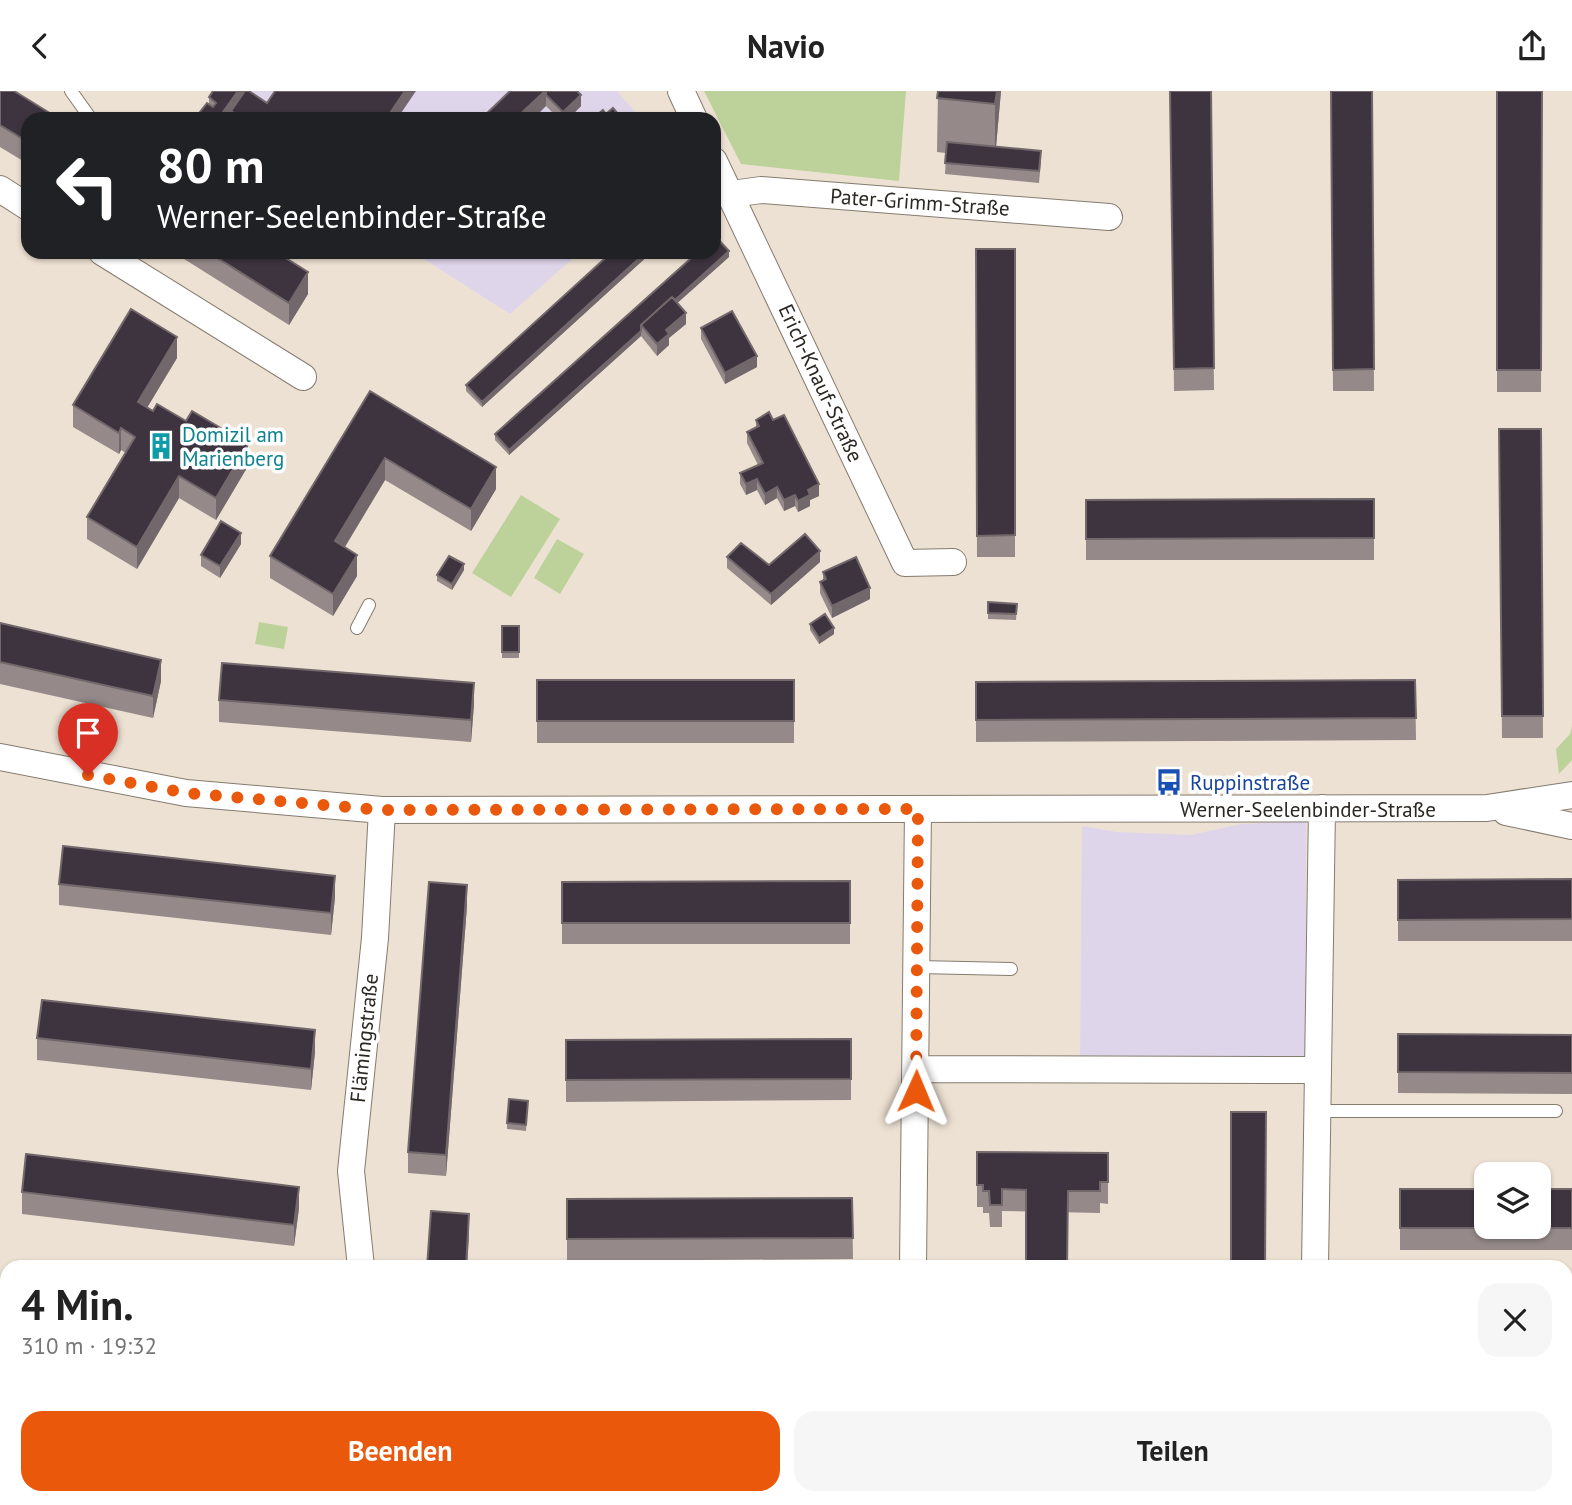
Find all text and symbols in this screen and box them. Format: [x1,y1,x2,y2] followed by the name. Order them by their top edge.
[747,25,825,67] text: Navio
[21,27,59,65] icon: back
[1513,27,1551,65] icon: share
[157,133,264,197] text: 80 m
[42,140,133,231] icon: left
[829,182,1011,222] street label: Pater-Grimm-Straße
[157,195,547,237] text: Werner-Seelenbinder-Straße
[773,300,869,466] street label: Erich-Knauf-Straße
[182,421,284,472] place label: Domizil am Marienberg
[146,431,176,461] building icon: Domizil am Marienberg
[58,703,118,775] pin
[69,714,107,752] icon: arrive
[1154,767,1184,797] bus stop icon: Ruppinstraße
[1190,769,1310,796] place label: Ruppinstraße
[1180,796,1436,823] street label: Werner-Seelenbinder-Straße
[344,972,384,1104] street label: Flämingstraße
[879,1054,953,1128] position arrow
[1474,1162,1551,1239] map controls
[1474,1162,1551,1239] button: layers
[21,1277,134,1332] text: 4 Min.
[1478,1283,1552,1357] button: close
[21,1331,157,1360] text: 310 m · 19:32
[21,1411,780,1491] button: Beenden
[794,1411,1552,1491] button: Teilen

